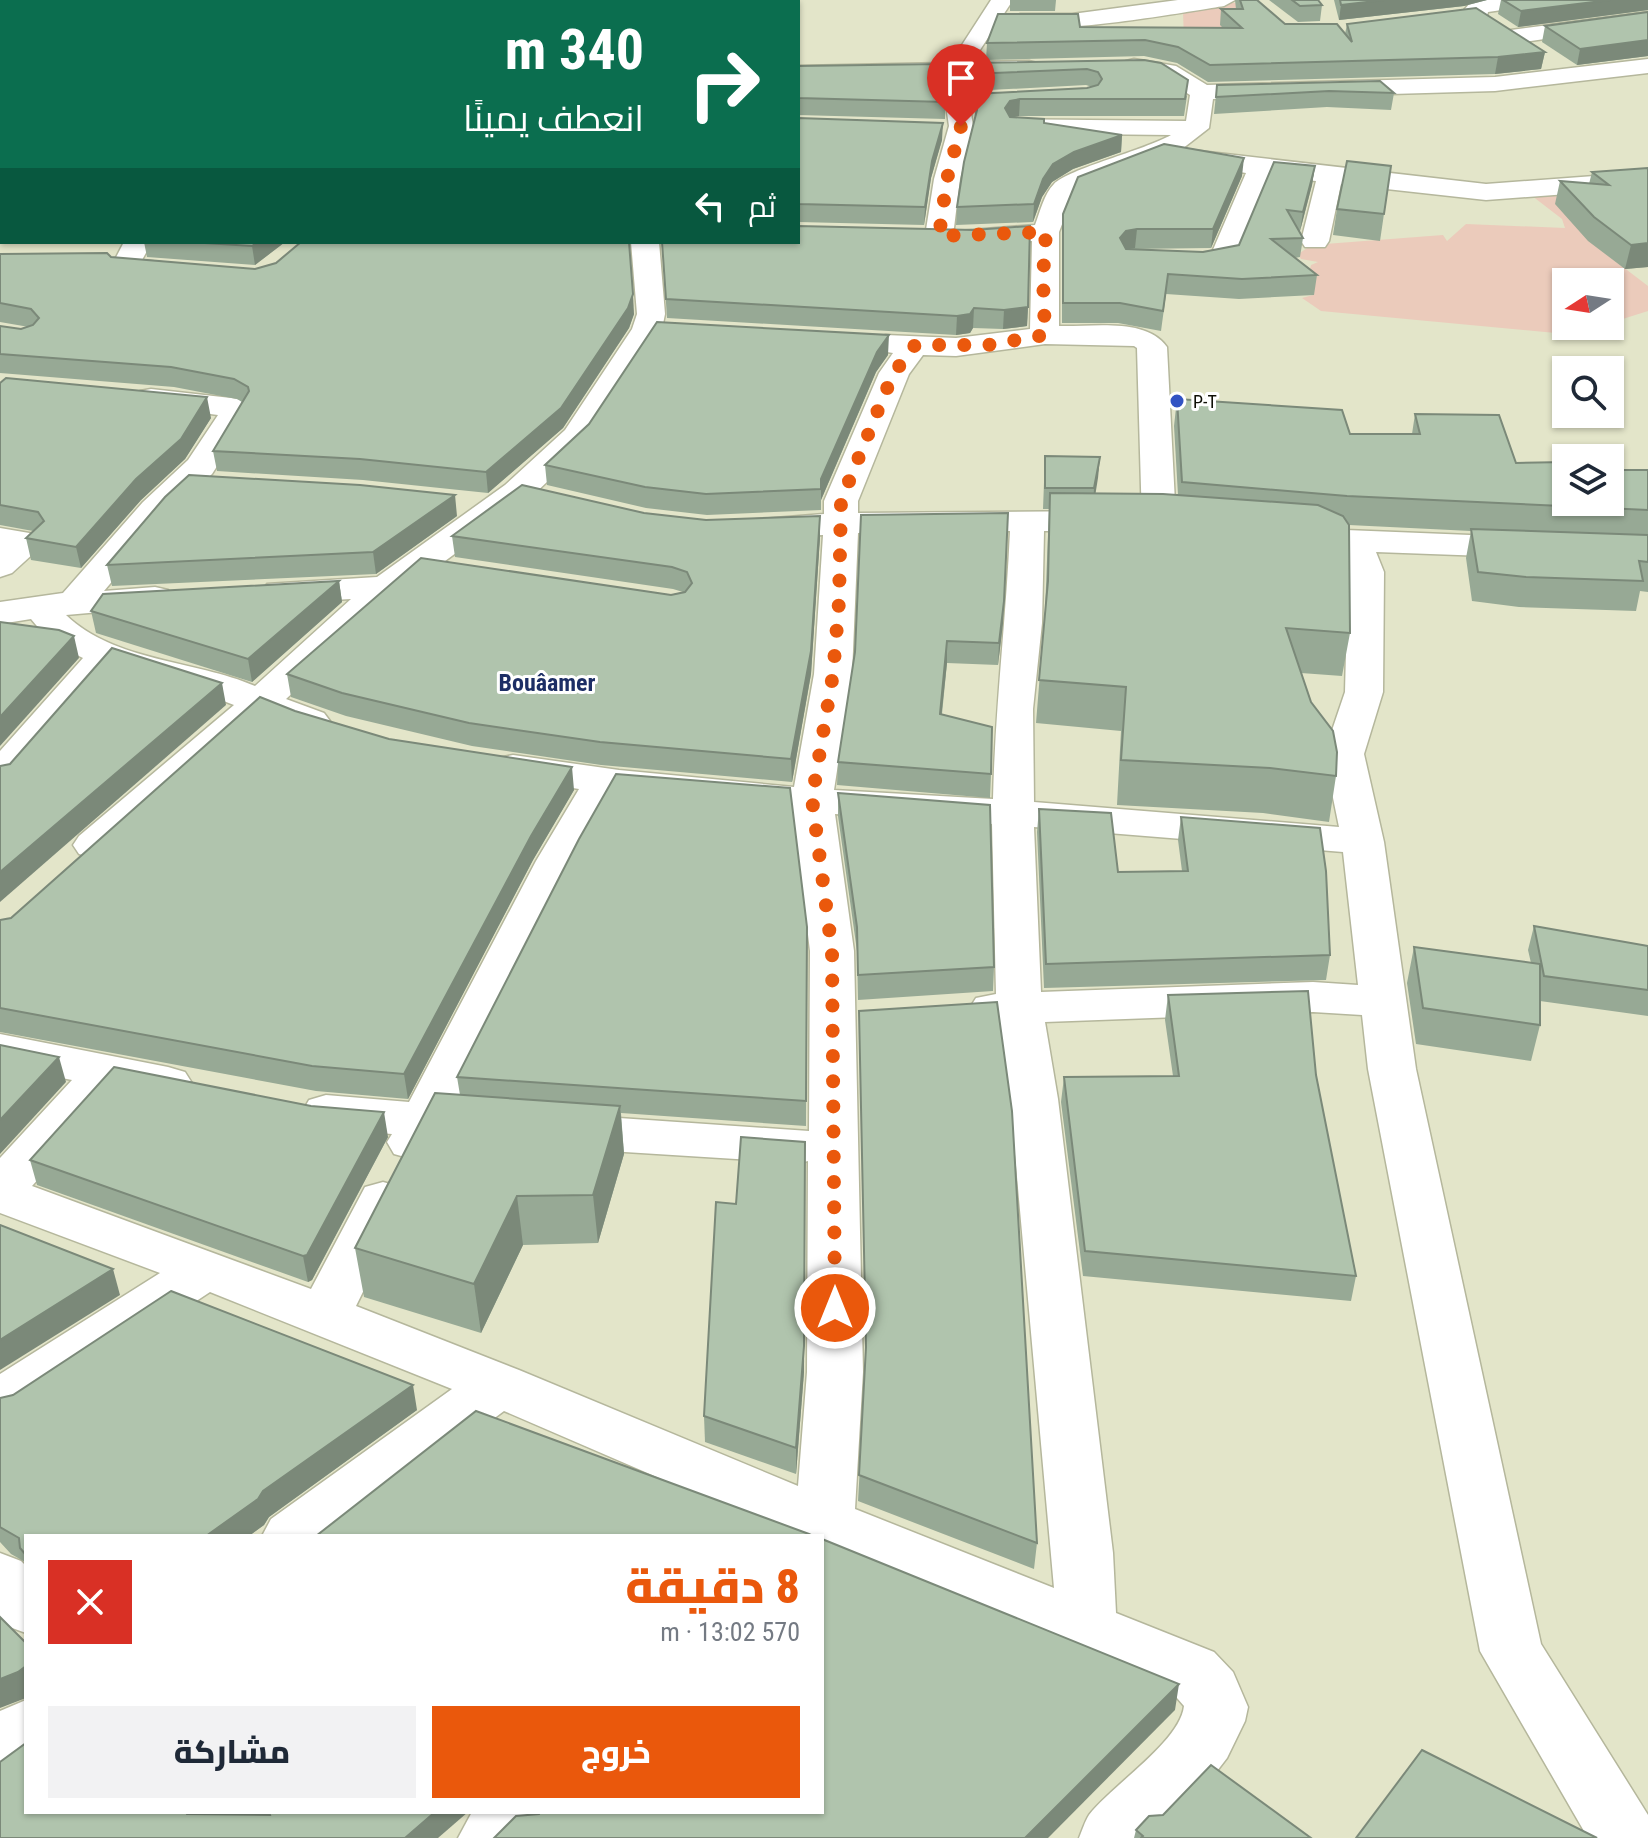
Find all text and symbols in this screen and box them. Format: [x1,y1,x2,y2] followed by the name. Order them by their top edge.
[505,17,644,83] text: 340 m
[672,32,776,136] icon: right
[927,44,995,126] pin
[939,56,983,100] icon: arrive
[463,98,644,140] text: انعطف يمينًا
[688,184,732,228] icon: left
[748,189,776,224] text: ثم
[1552,268,1624,340] north arrow
[1552,268,1624,516] map controls
[1552,356,1624,428] button: search
[1193,391,1217,412] place label: P-T
[1168,392,1186,410] marker: P-T
[1552,444,1624,516] button: layers
[498,669,596,697] district label: Bouâamer
[793,1266,877,1350] position arrow
[625,1558,800,1615] text: 8 دقيقة
[48,1560,132,1644] button: close
[660,1617,800,1647] text: 570 m · 13:02
[48,1706,416,1798] button: مشاركة
[432,1706,800,1798] button: خروج

